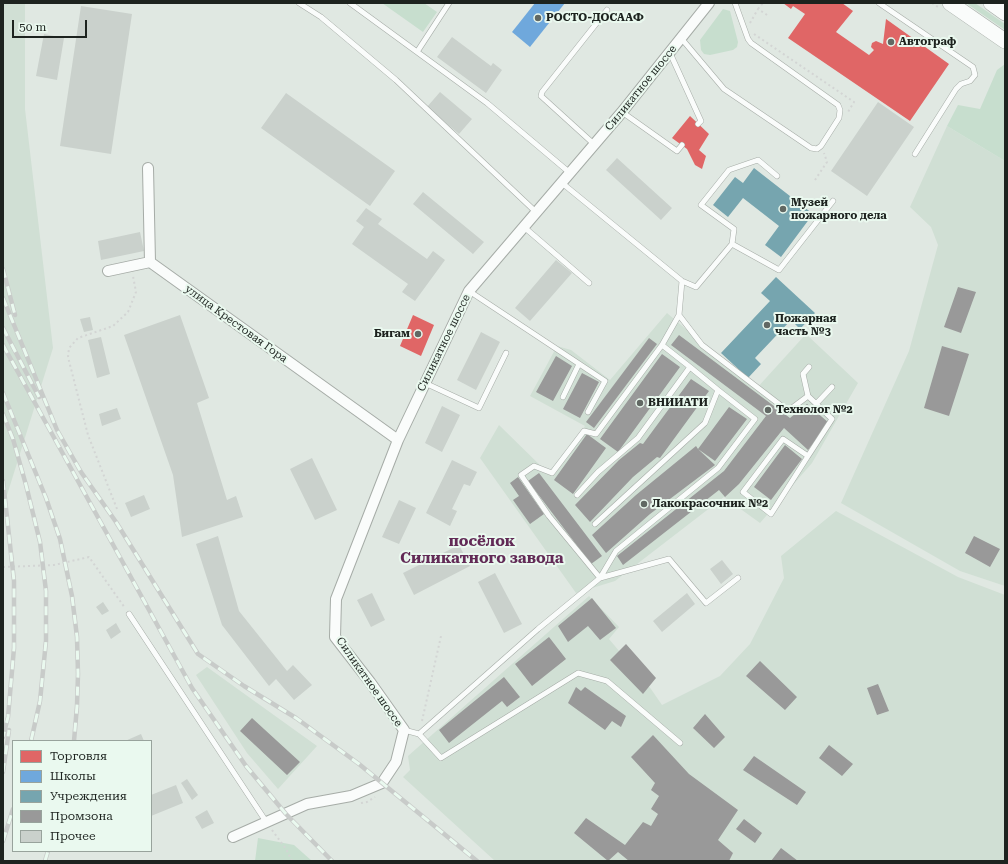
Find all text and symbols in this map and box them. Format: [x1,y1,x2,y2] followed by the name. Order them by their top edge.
[546,11,644,25] place label: РОСТО-ДОСААФ
[14,12,89,38] scale bar
[533,13,543,23] marker: РОСТО-ДОСААФ
[19,20,46,34] text: 50 m
[899,35,956,49] place label: Автограф
[886,37,896,47] marker: Автограф
[602,43,680,133] street label: Силикатное шоссе
[791,196,887,222] place label: Музей пожарного дела
[778,204,788,214] marker: Музей пожарного дела
[182,282,290,366] street label: улица Крестовая Гора
[415,292,473,394] street label: Силикатное шоссе
[775,312,836,338] place label: Пожарная часть №3
[762,320,772,330] marker: Пожарная часть №3
[374,327,410,341] place label: Бигам
[413,329,423,339] marker: Бигам
[648,396,708,410] place label: ВНИИАТИ
[635,398,645,408] marker: ВНИИАТИ
[776,403,853,417] place label: Технолог №2
[763,405,773,415] marker: Технолог №2
[652,497,768,511] place label: Лакокрасочник №2
[639,499,649,509] marker: Лакокрасочник №2
[400,533,564,568] district label: посёлок Силикатного завода
[333,635,405,729] street label: Силикатное шоссе
[12,740,152,852] legend
[50,749,107,763] text: Торговля
[50,769,96,783] text: Школы
[50,789,127,803] text: Учреждения
[50,809,113,823] text: Промзона
[50,829,96,843] text: Прочее

